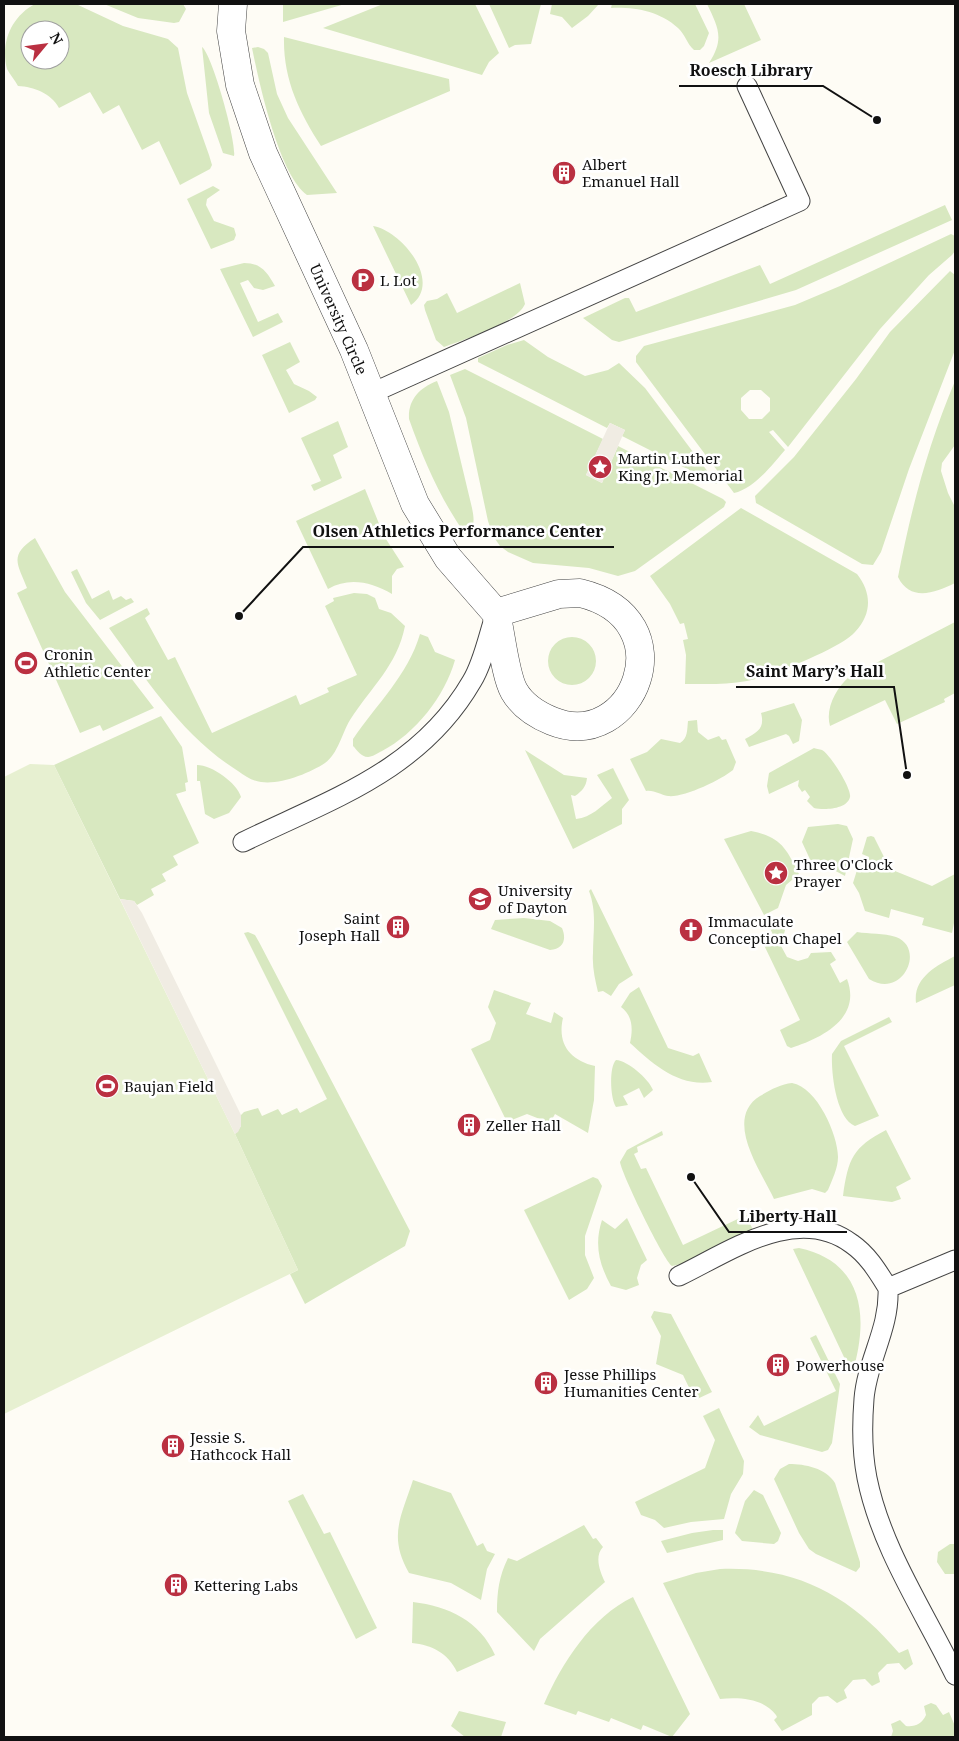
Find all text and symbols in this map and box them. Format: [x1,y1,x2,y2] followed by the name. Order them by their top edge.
[20,20,70,70] north arrow
[46,29,68,48] text: N
[679,55,823,86] callout: Roesch Library
[689,59,813,81] text: Roesch Library
[582,154,680,191] place label: Albert Emanuel Hall
[551,160,577,186] building icon: Albert Emanuel Hall
[306,260,372,378] street label: University Circle
[350,267,376,293] parking icon: L Lot
[380,270,417,290] place label: L Lot
[618,448,743,485] place label: Martin Luther King Jr. Memorial
[587,454,613,480] place icon: Martin Luther King Jr. Memorial
[303,516,614,547] callout: Olsen Athletics Performance Center
[312,520,604,542] text: Olsen Athletics Performance Center
[44,644,151,681] place label: Cronin Athletic Center
[13,650,39,676] sports icon: Cronin Athletic Center
[736,656,894,687] callout: Saint Mary’s Hall
[746,660,884,682] text: Saint Mary’s Hall
[794,854,893,891] place label: Three O'Clock Prayer
[763,860,789,886] place icon: Three O'Clock Prayer
[498,880,573,917] place label: University of Dayton
[467,886,493,912] school or university icon: University of Dayton
[298,908,380,945] place label: Saint Joseph Hall
[708,911,842,948] place label: Immaculate Conception Chapel
[385,914,411,940] building icon: Saint Joseph Hall
[678,917,704,943] church icon: Immaculate Conception Chapel
[94,1073,120,1099] sports icon: Baujan Field
[124,1076,214,1096] place label: Baujan Field
[456,1112,482,1138] building icon: Zeller Hall
[486,1115,561,1135] place label: Zeller Hall
[729,1201,847,1232] callout: Liberty Hall
[739,1205,837,1227] text: Liberty Hall
[765,1352,791,1378] building icon: Powerhouse
[796,1355,884,1375] place label: Powerhouse
[563,1364,699,1401] place label: Jesse Phillips Humanities Center
[533,1370,559,1396] building icon: Jesse Phillips Humanities Center
[189,1427,291,1464] place label: Jessie S. Hathcock Hall
[160,1433,186,1459] building icon: Jessie S. Hathcock Hall
[163,1572,189,1598] building icon: Kettering Labs
[194,1575,298,1595] place label: Kettering Labs

